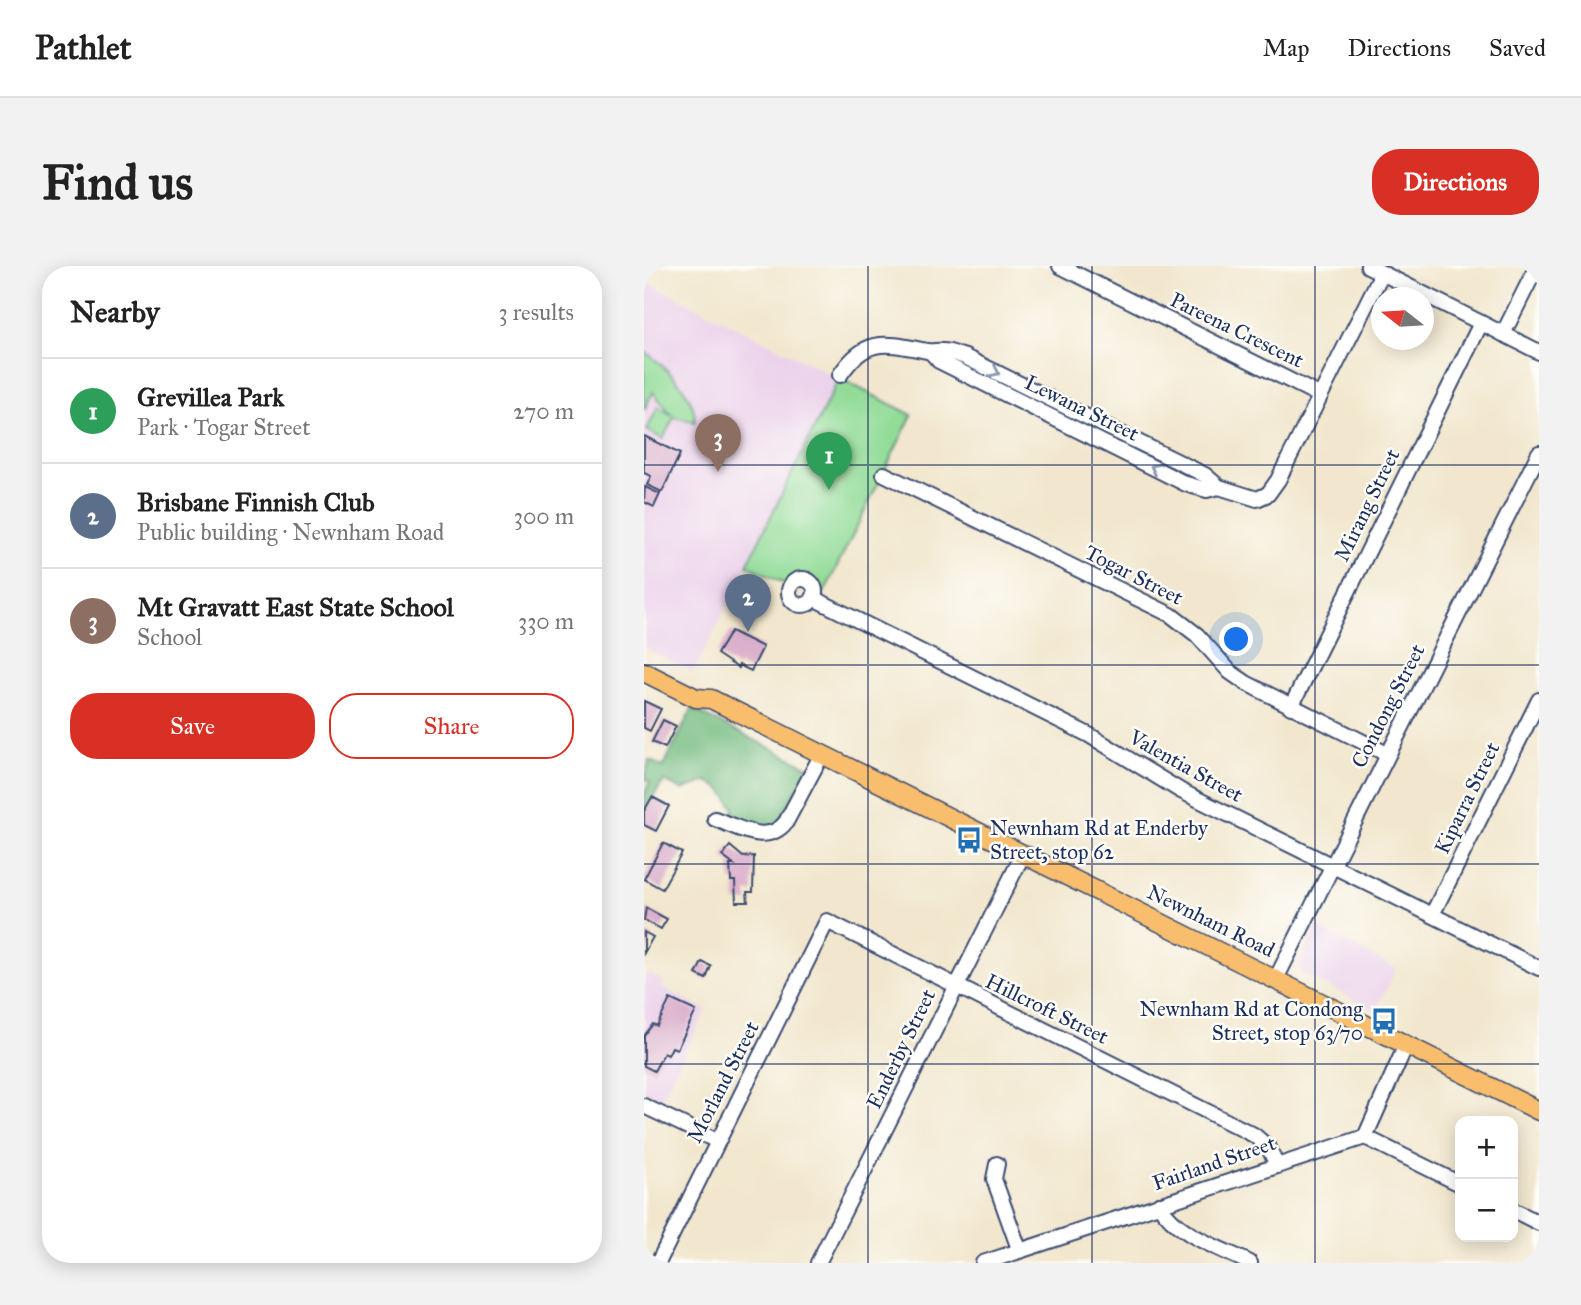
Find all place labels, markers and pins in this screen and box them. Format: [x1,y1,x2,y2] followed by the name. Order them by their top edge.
[695,414,741,472] pin: 3
[806,432,852,490] pin: 1
[725,574,771,632] pin: 2
[990,815,1209,865] place label: Newnham Rd at Enderby Street, stop 62
[954,825,984,855] bus stop icon: Newnham Rd at Enderby Street, stop 62
[1140,996,1363,1046] place label: Newnham Rd at Condong Street, stop 63/70
[1369,1006,1399,1036] bus stop icon: Newnham Rd at Condong Street, stop 63/70

